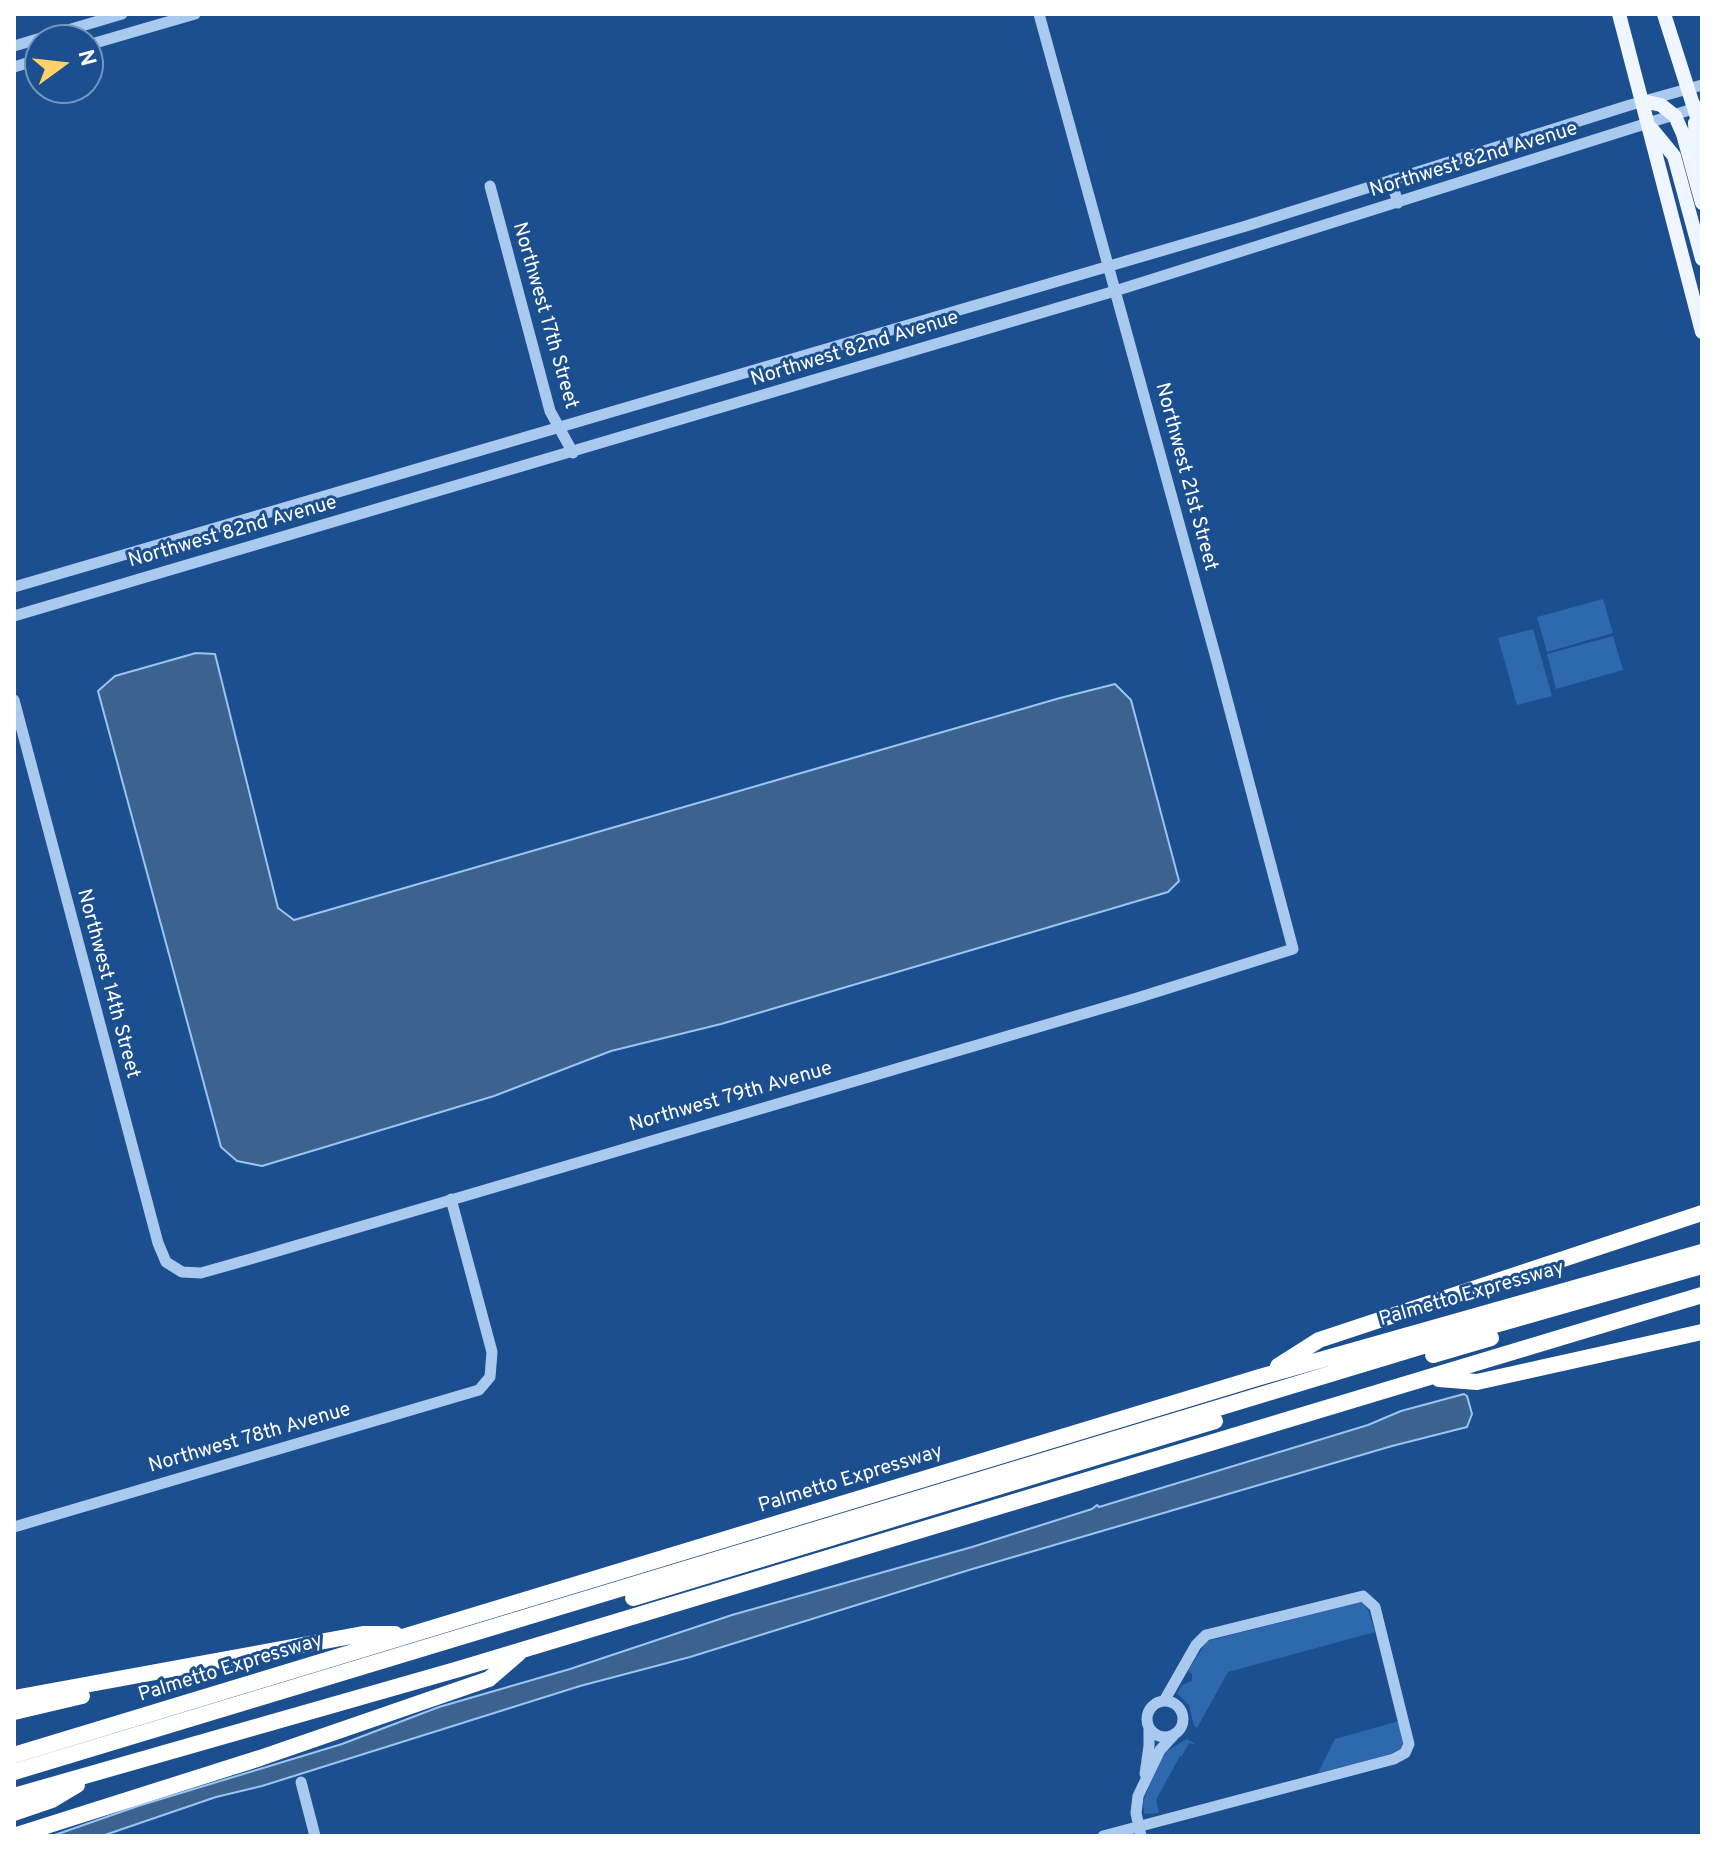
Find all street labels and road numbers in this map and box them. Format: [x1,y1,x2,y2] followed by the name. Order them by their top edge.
[1367,118,1581,204] street label: Northwest 82nd Avenue
[506,220,582,412] street label: Northwest 17th Street
[748,307,962,393] street label: Northwest 82nd Avenue
[1148,380,1222,574] street label: Northwest 21st Street
[126,492,340,574] street label: Northwest 82nd Avenue
[70,887,144,1081] street label: Northwest 14th Street
[627,1058,835,1138] street label: Northwest 79th Avenue
[1377,1257,1567,1333] street label: Palmetto Expressway
[146,1399,354,1479] street label: Northwest 78th Avenue
[756,1441,946,1519] street label: Palmetto Expressway
[136,1630,326,1708] street label: Palmetto Expressway

